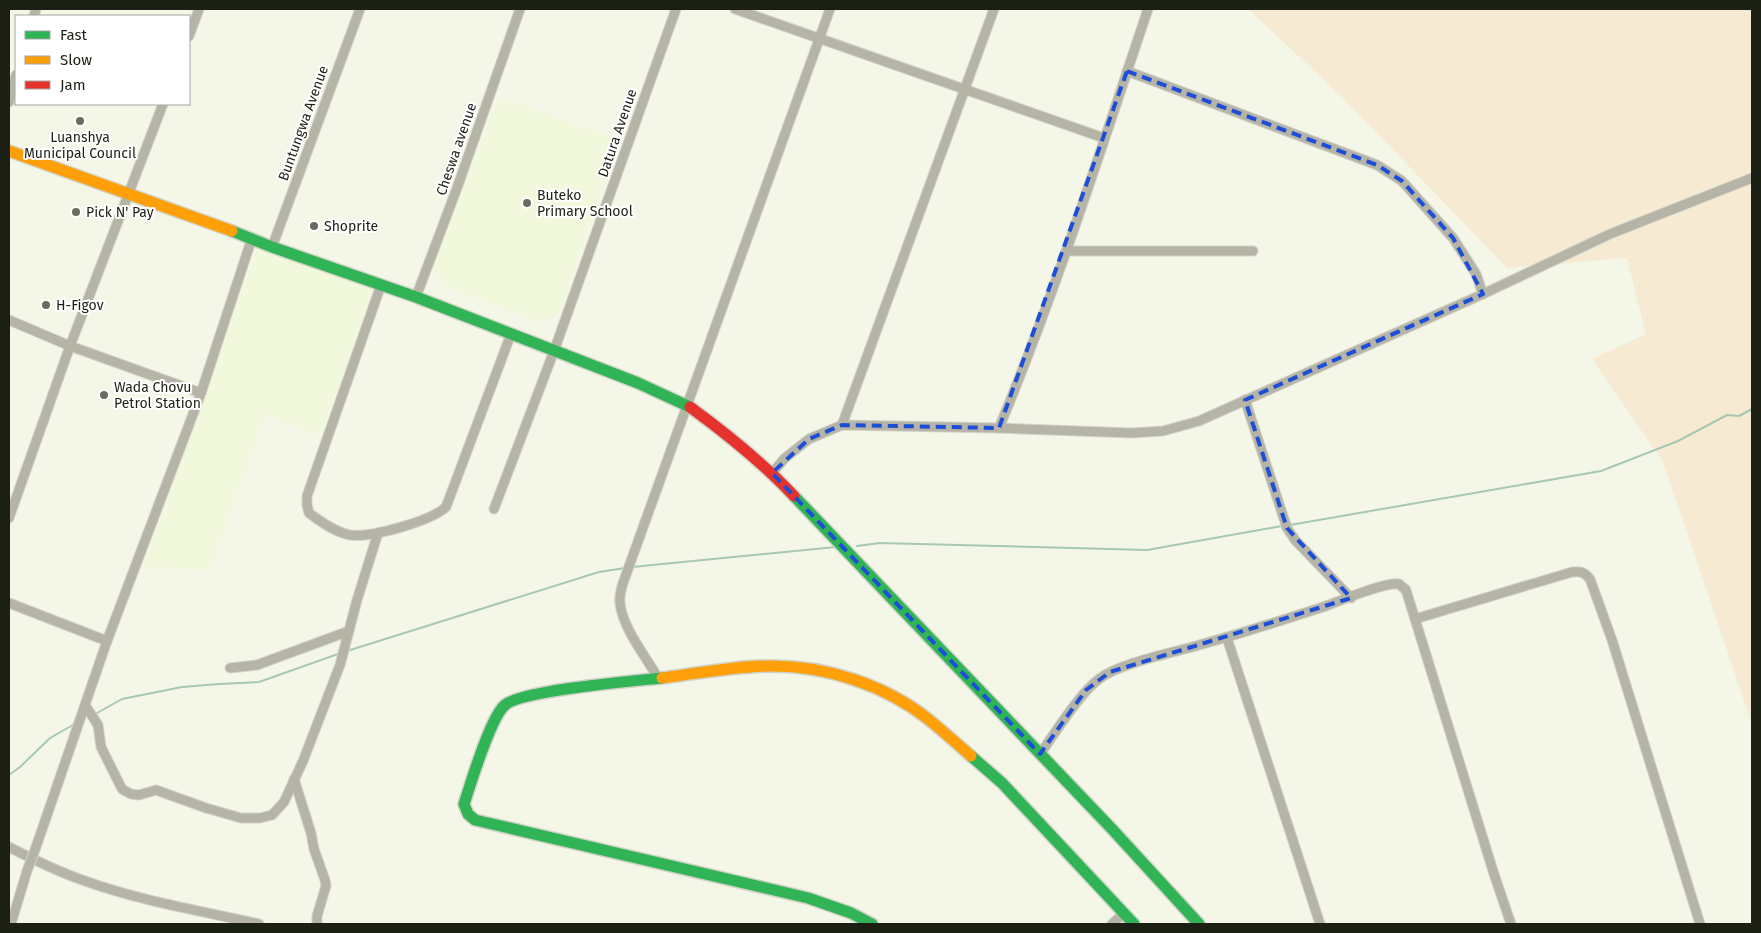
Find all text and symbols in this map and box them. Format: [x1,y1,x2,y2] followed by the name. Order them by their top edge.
[15,15,190,105] legend
[60,26,87,44] text: Fast
[60,51,92,69] text: Slow
[275,63,332,183] street label: Buntungwa Avenue
[60,76,86,94] text: Jam
[594,87,641,180] street label: Datura Avenue
[433,101,480,198] street label: Cheswa avenue
[74,115,86,127] marker: Luanshya Municipal Council
[24,129,136,162] place label: Luanshya Municipal Council
[537,187,633,220] place label: Buteko Primary School
[521,197,533,209] marker: Buteko Primary School
[86,204,154,221] place label: Pick N' Pay
[70,206,82,218] marker: Pick N' Pay
[324,218,378,235] place label: Shoprite
[308,220,320,232] marker: Shoprite
[56,297,104,314] place label: H-Figov
[40,299,52,311] marker: H-Figov
[114,379,201,412] place label: Wada Chovu Petrol Station
[98,389,110,401] marker: Wada Chovu Petrol Station

